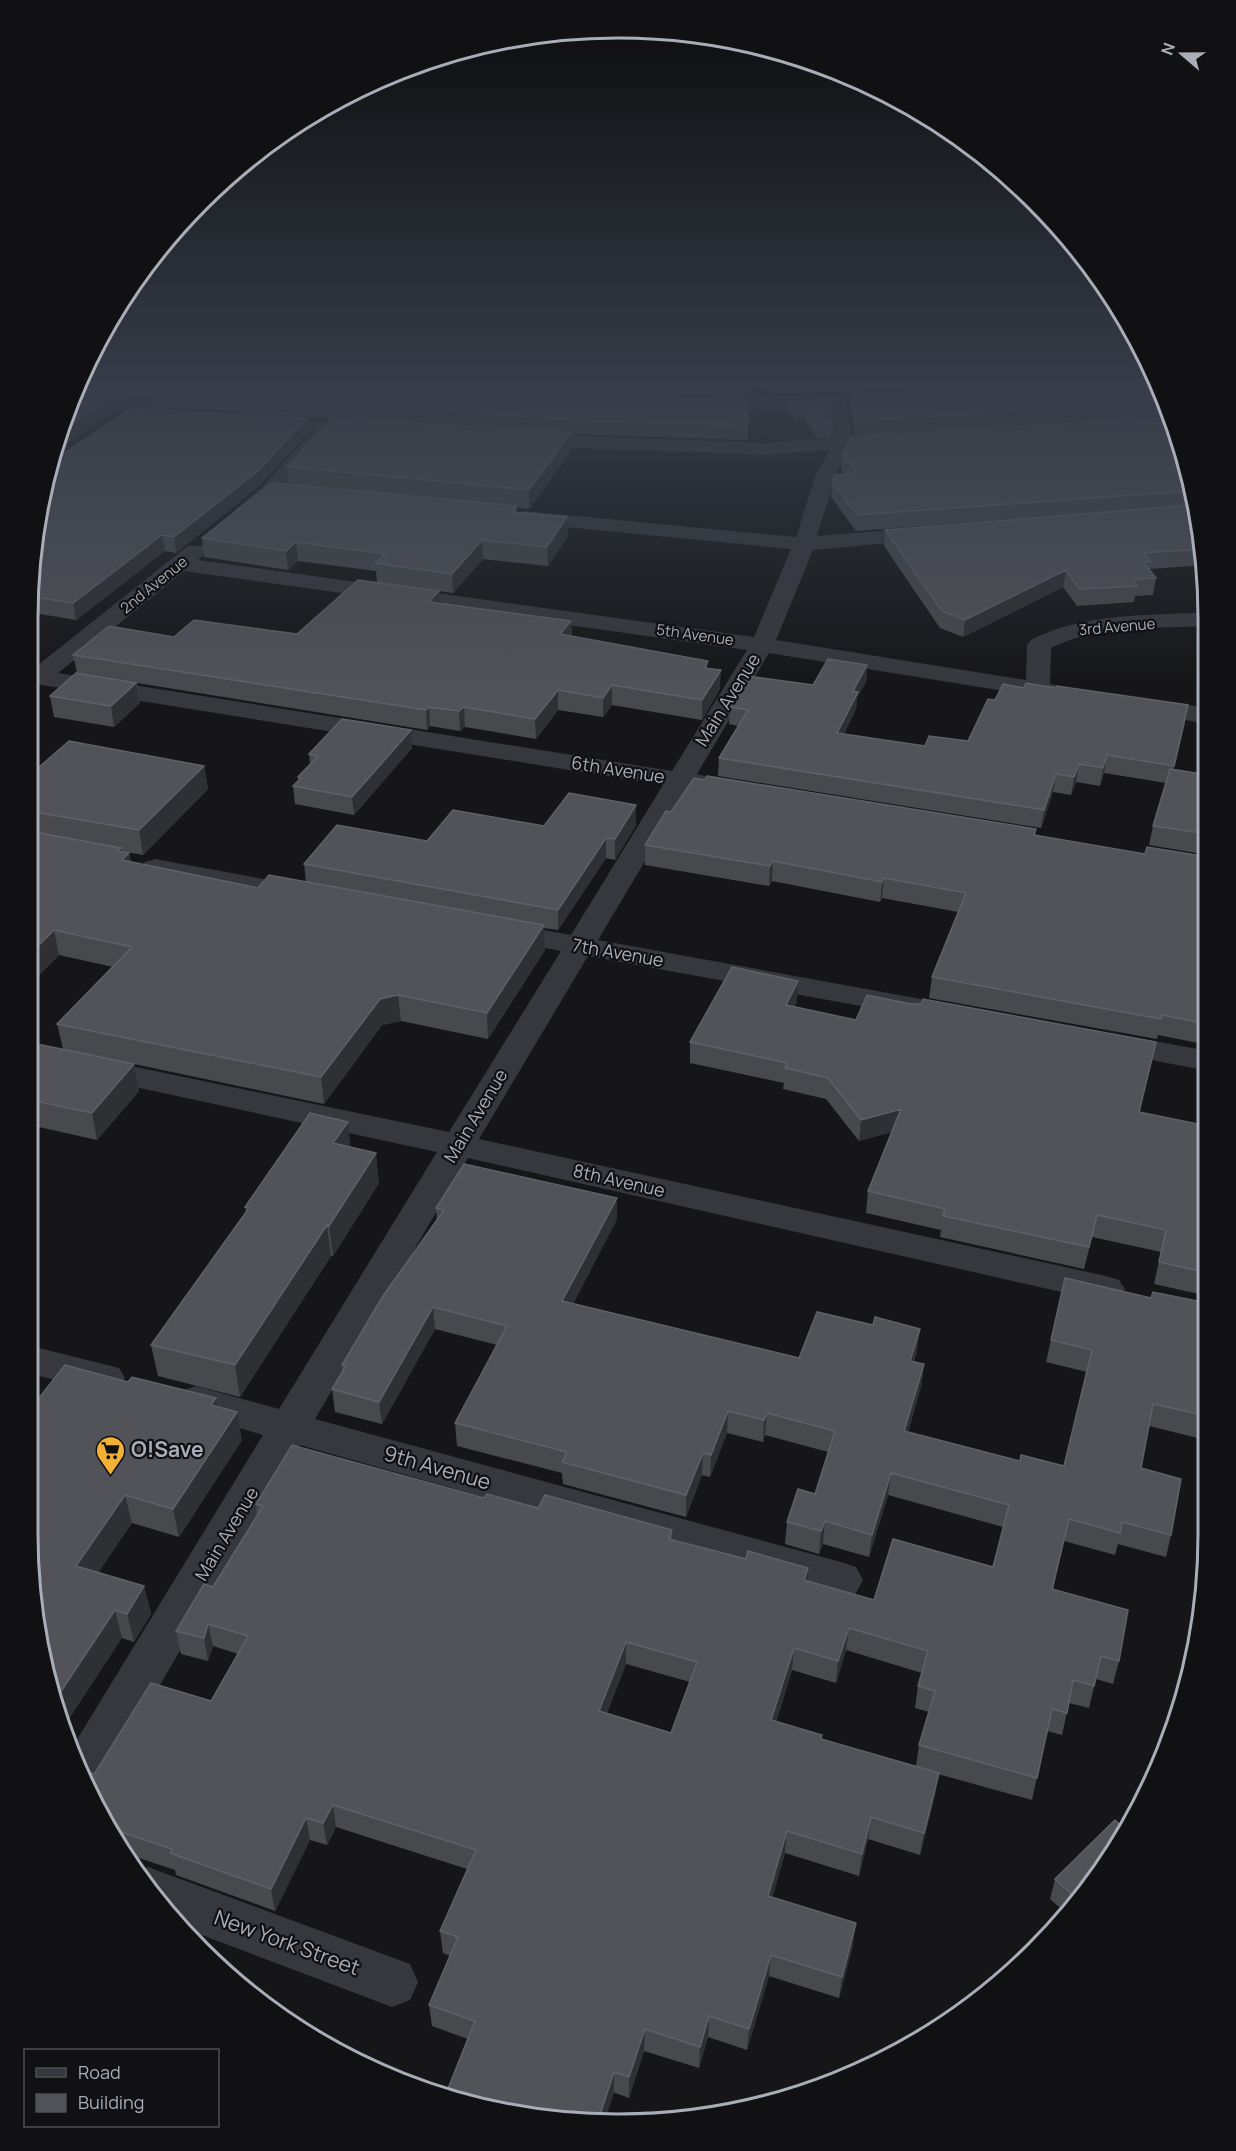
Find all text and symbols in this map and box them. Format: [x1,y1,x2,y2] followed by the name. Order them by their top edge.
[1152,24,1212,84] north arrow
[1156,40,1180,58] text: N
[116,551,192,618] street label: 2nd Avenue
[1078,613,1156,640] street label: 3rd Avenue
[655,619,735,650] street label: 5th Avenue
[689,648,765,750] street label: Main Avenue
[570,750,667,788] street label: 6th Avenue
[571,932,666,972] street label: 7th Avenue
[438,1064,513,1167] street label: Main Avenue
[571,1158,668,1202] street label: 8th Avenue
[94,1434,126,1476] supermarket icon: O!Save
[131,1435,204,1463] place label: O!Save
[381,1438,494,1496] street label: 9th Avenue
[189,1482,264,1585] street label: Main Avenue
[211,1903,364,1981] street label: New York Street
[24,2049,219,2127] legend
[78,2060,121,2084] text: Road
[78,2090,144,2114] text: Building

